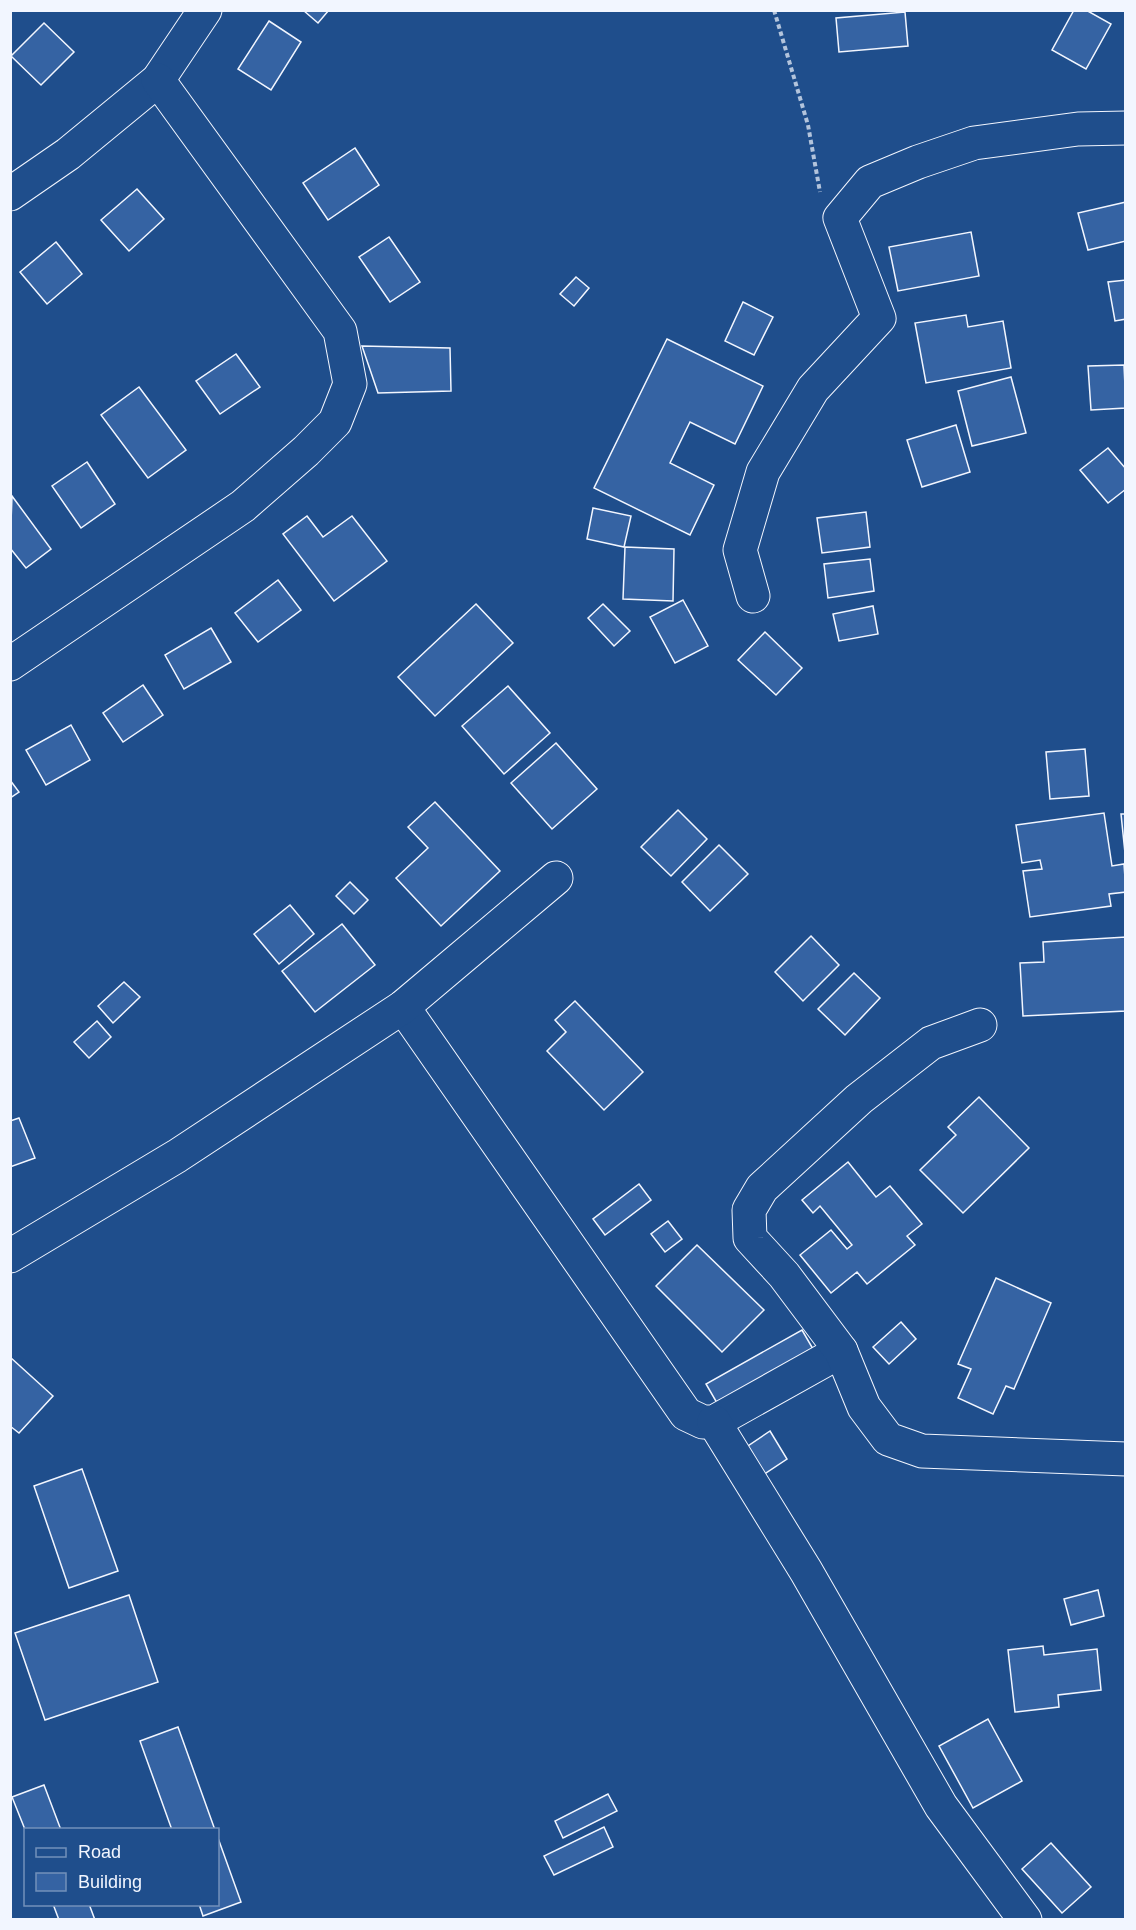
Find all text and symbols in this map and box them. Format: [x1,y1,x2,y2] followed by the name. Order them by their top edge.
[24,1828,219,1906] legend
[78,1842,121,1862] text: Road
[78,1872,142,1892] text: Building

